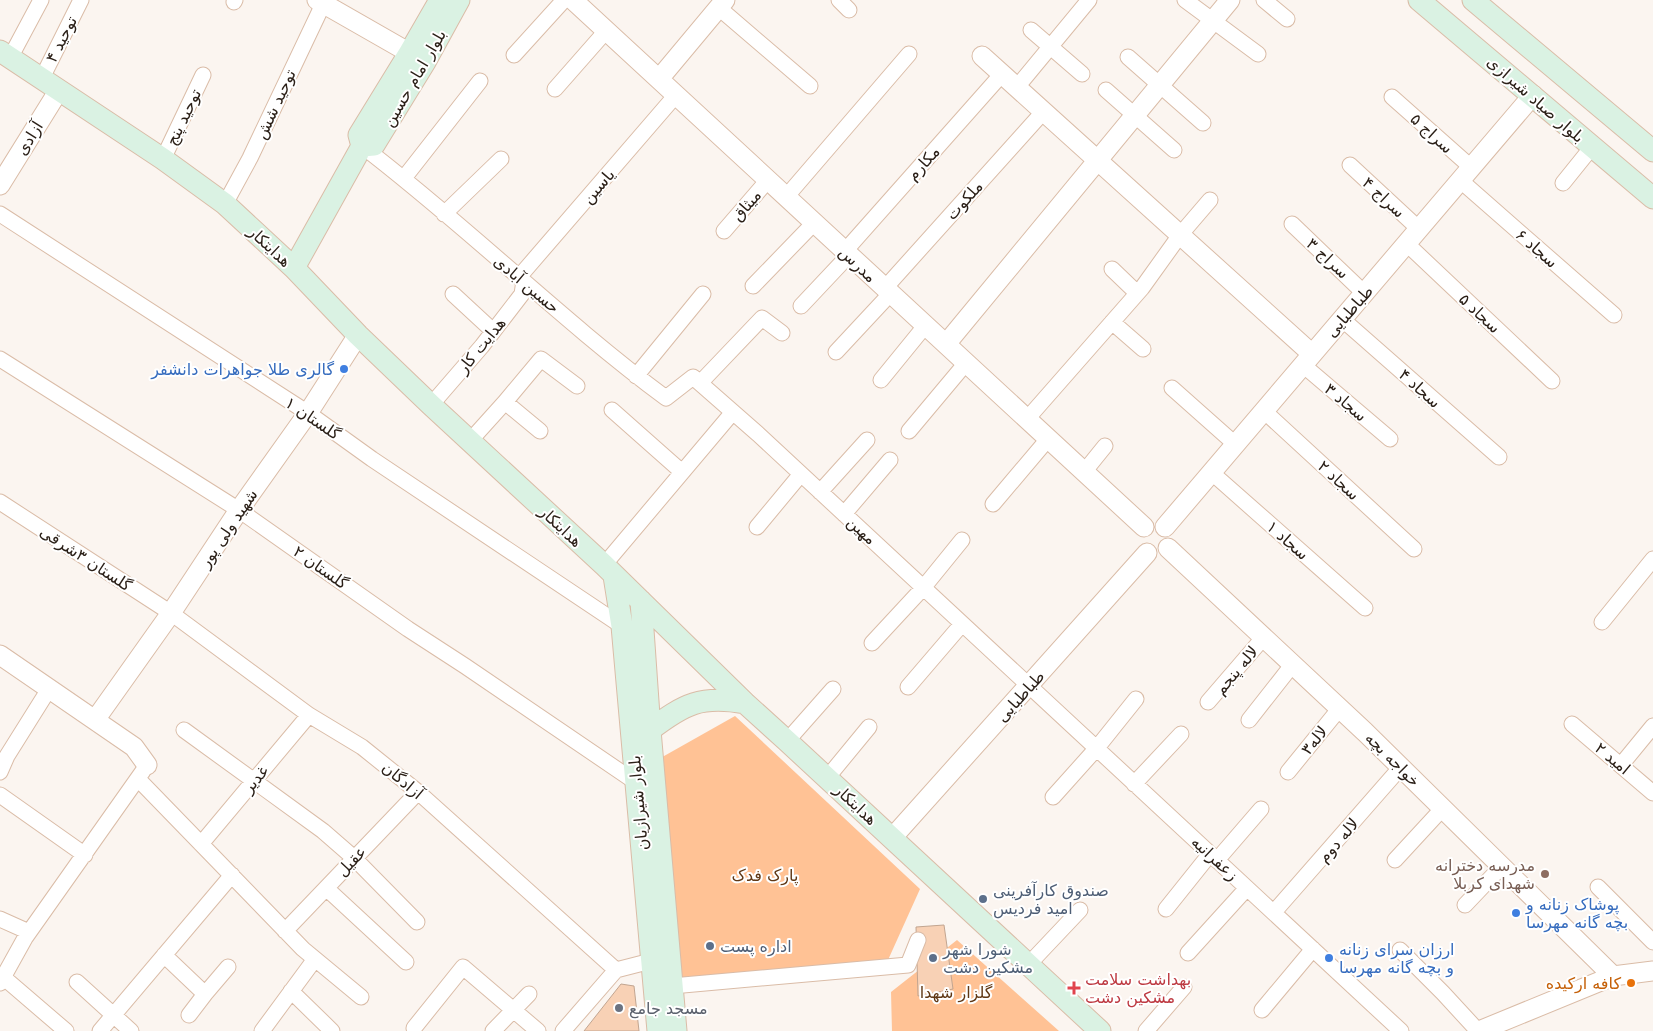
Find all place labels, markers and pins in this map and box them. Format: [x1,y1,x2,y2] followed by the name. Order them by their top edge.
[150,360,334,380] place label: گالری طلا جواهرات دانشفر
[338,363,350,375] marker: گالری طلا جواهرات دانشفر
[1435,856,1535,894] place label: مدرسه دخترانه شهدای کربلا
[1539,868,1551,880] marker: مدرسه دخترانه شهدای کربلا
[993,881,1109,919] place label: صندوق کارآفرینی امید فردیس
[977,893,989,905] marker: صندوق کارآفرینی امید فردیس
[1525,895,1628,933] place label: پوشاک زنانه و بچه گانه مهرسا
[1510,907,1522,919] marker: پوشاک زنانه و بچه گانه مهرسا
[720,937,792,957] place label: اداره پست
[704,940,716,952] marker: اداره پست
[942,940,1033,978] place label: شورا شهر مشکین دشت
[1339,940,1455,978] place label: ارزان سرای زنانه و بچه گانه مهرسا
[927,952,939,964] marker: شورا شهر مشکین دشت
[1323,952,1335,964] marker: ارزان سرای زنانه و بچه گانه مهرسا
[1085,970,1191,1008] place label: بهداشت سلامت مشکین دشت
[1546,974,1621,994] place label: کافه ارکیده
[1625,977,1637,989] marker: کافه ارکیده
[1067,981,1081,995] marker: بهداشت سلامت مشکین دشت
[629,999,708,1019] place label: مسجد جامع
[613,1002,625,1014] marker: مسجد جامع

